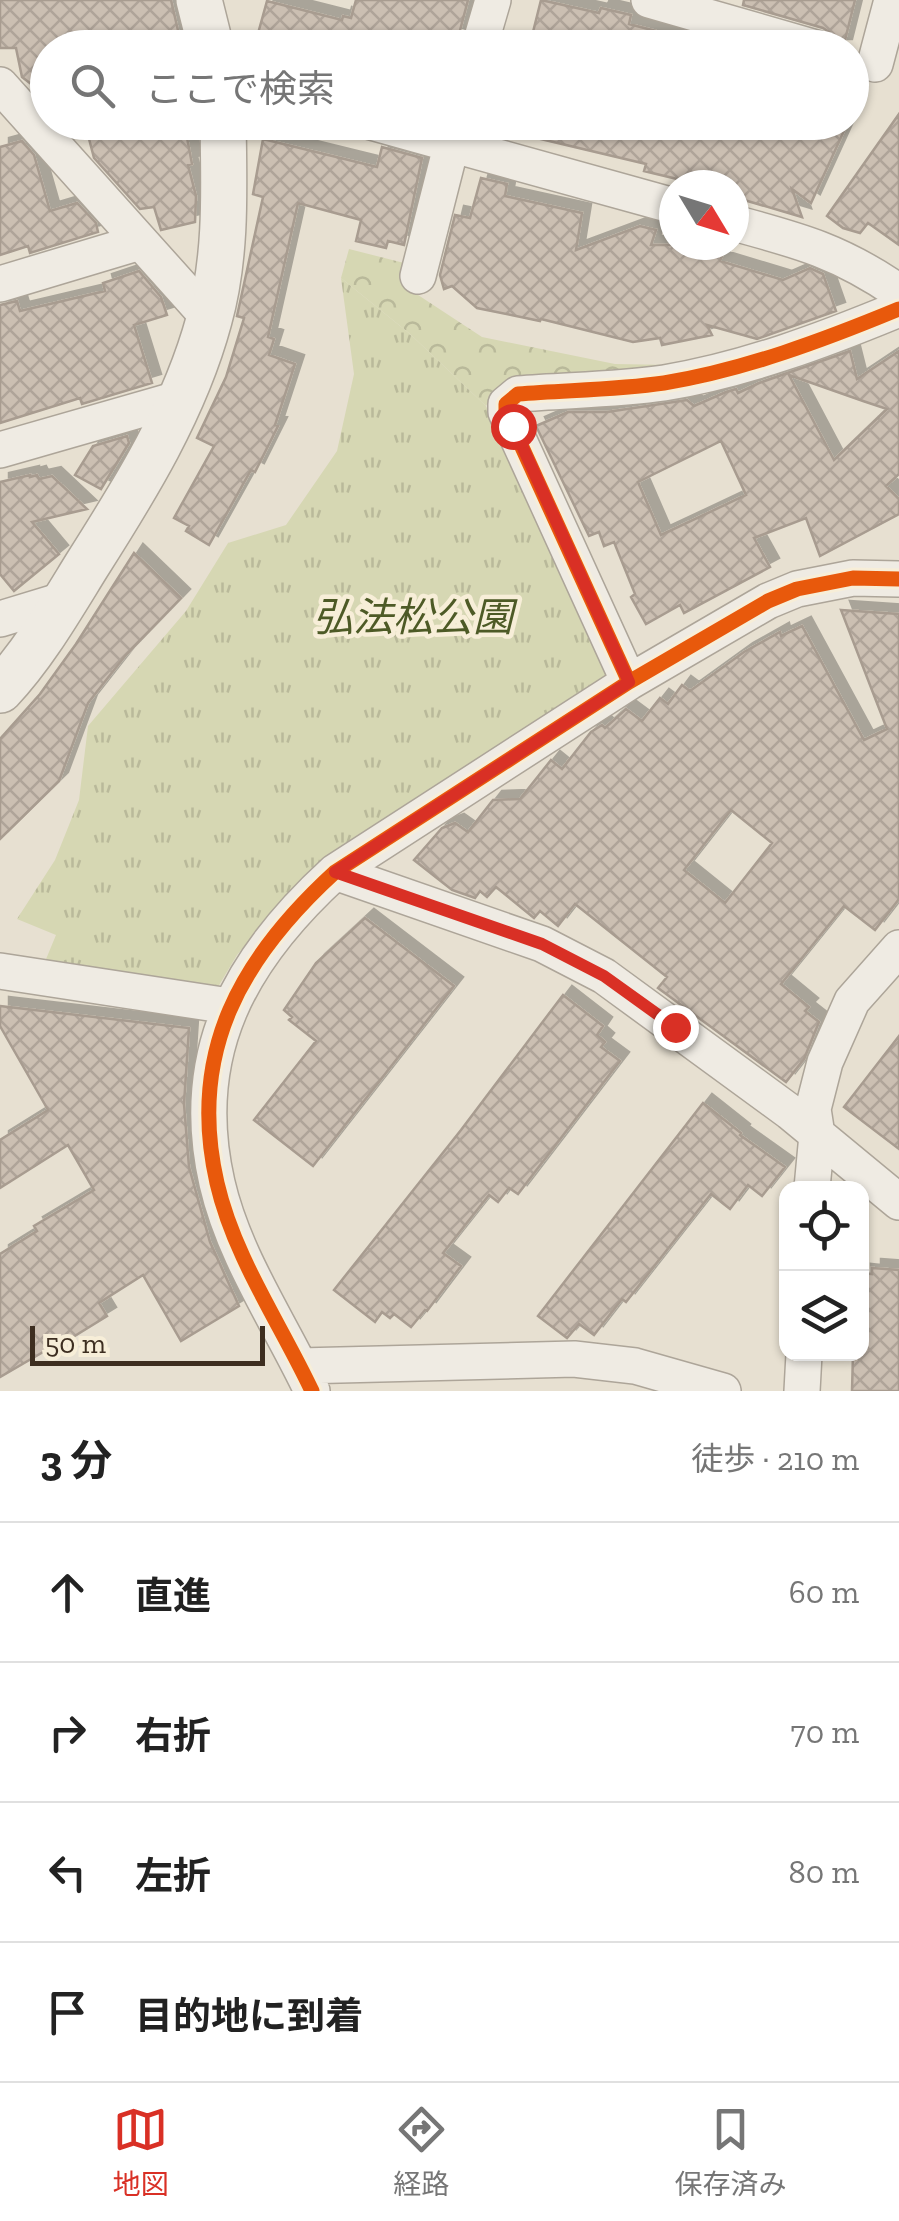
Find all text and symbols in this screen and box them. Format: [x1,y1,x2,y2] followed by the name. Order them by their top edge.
[30,30,869,140] search box
[65,58,120,113] icon: search
[145,66,335,112] text: ここで検索
[659,170,749,260] north arrow
[491,404,537,450] route start
[313,593,518,641] park label: 弘法松公園
[653,1005,699,1051] route end
[779,1181,869,1361] map controls
[779,1181,869,1271] button: locate
[779,1271,869,1361] button: layers
[30,1321,265,1366] scale bar
[45,1327,106,1360] text: 50 m
[40,1435,112,1486] text: 3 分
[691,1440,859,1478] text: 徒歩 · 210 m
[40,1565,95,1620] icon: ahead
[135,1573,211,1619] text: 直進
[789,1573,859,1611] text: 60 m
[40,1705,95,1760] icon: right
[135,1713,211,1759] text: 右折
[791,1713,859,1751] text: 70 m
[40,1845,95,1900] icon: left
[135,1853,211,1899] text: 左折
[788,1853,859,1891] text: 80 m
[40,1985,95,2040] icon: arrive
[135,1993,363,2039] text: 目的地に到着
[112,2102,169,2202] tab: 地図
[393,2102,450,2202] tab: 経路
[674,2102,787,2202] tab: 保存済み

